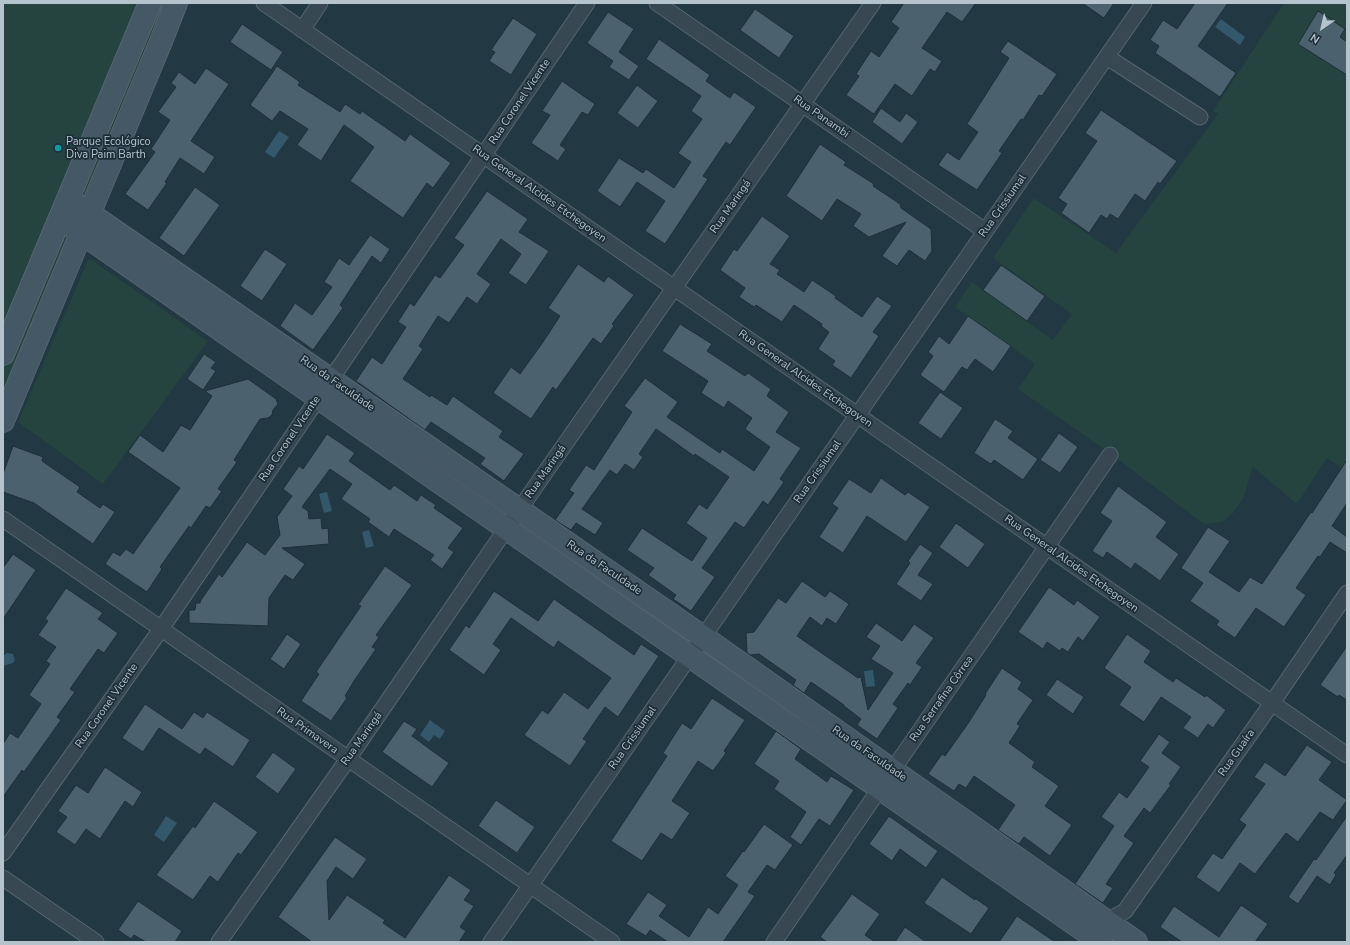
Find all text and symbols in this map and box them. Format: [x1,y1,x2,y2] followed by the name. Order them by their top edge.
[1302,8,1342,48] north arrow
[1307,30,1323,47] text: N
[486,57,554,147] street label: Rua Coronel Vicente
[791,93,851,141] street label: Rua Panambi
[66,135,151,161] place label: Parque Ecológico Diva Paim Barth
[53,143,63,153] marker: Parque Ecológico Diva Paim Barth
[469,143,609,245] street label: Rua General Alcides Etchegoyen
[976,172,1030,240] street label: Rua Crissiumal
[708,178,754,236] street label: Rua Maringá
[735,328,875,430] street label: Rua General Alcides Etchegoyen
[297,353,377,415] street label: Rua da Faculdade
[256,394,324,484] street label: Rua Coronel Vicente
[791,438,845,506] street label: Rua Crissiumal
[523,443,569,501] street label: Rua Maringá
[1001,513,1141,615] street label: Rua General Alcides Etchegoyen
[564,538,644,598] street label: Rua da Faculdade
[907,653,977,745] street label: Rua Serrafina Côrrea
[73,661,141,751] street label: Rua Coronel Vicente
[606,704,660,772] street label: Rua Crissiumal
[274,705,340,757] street label: Rua Primavera
[339,710,385,768] street label: Rua Maringá
[829,723,909,785] street label: Rua da Faculdade
[1216,727,1258,779] street label: Rua Guaíra

